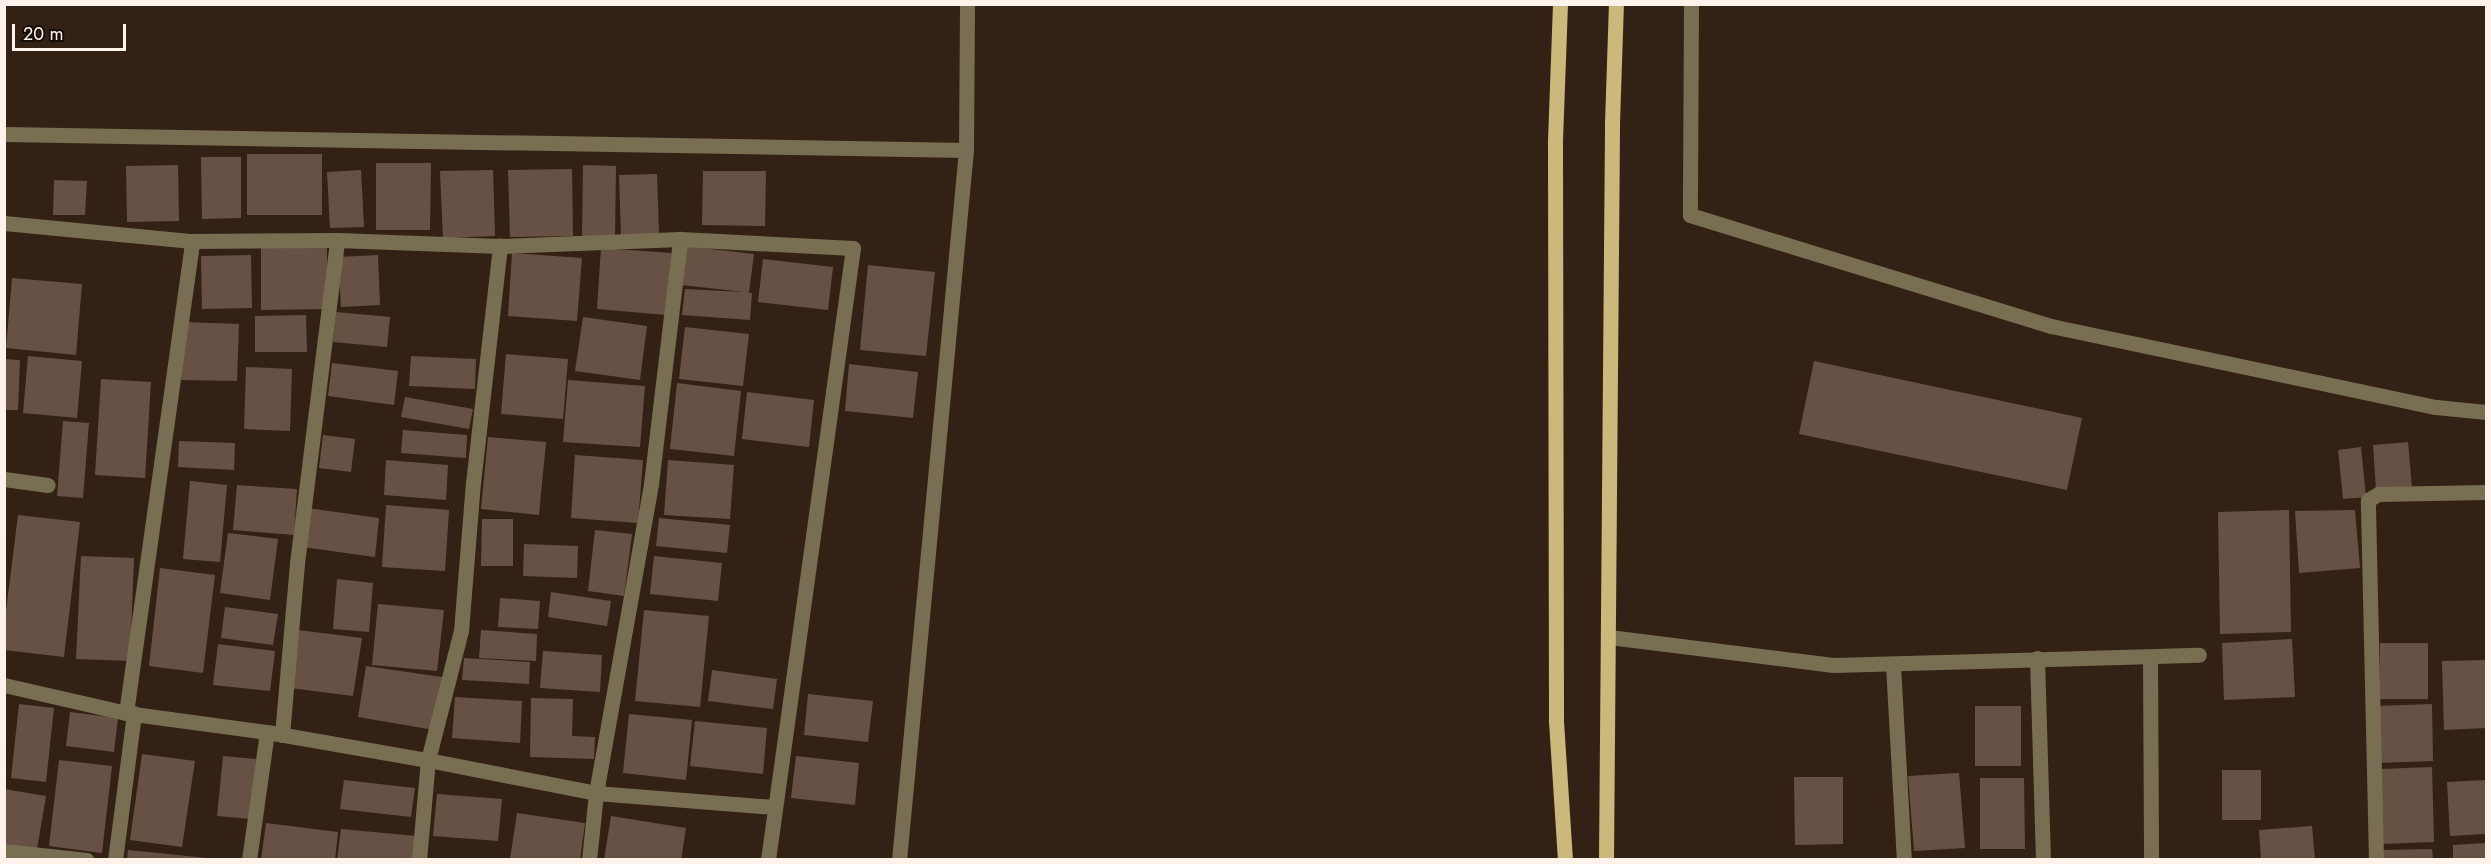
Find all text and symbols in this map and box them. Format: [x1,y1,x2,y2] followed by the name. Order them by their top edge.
[15,12,129,50] scale bar
[23,21,63,47] text: 20 m

